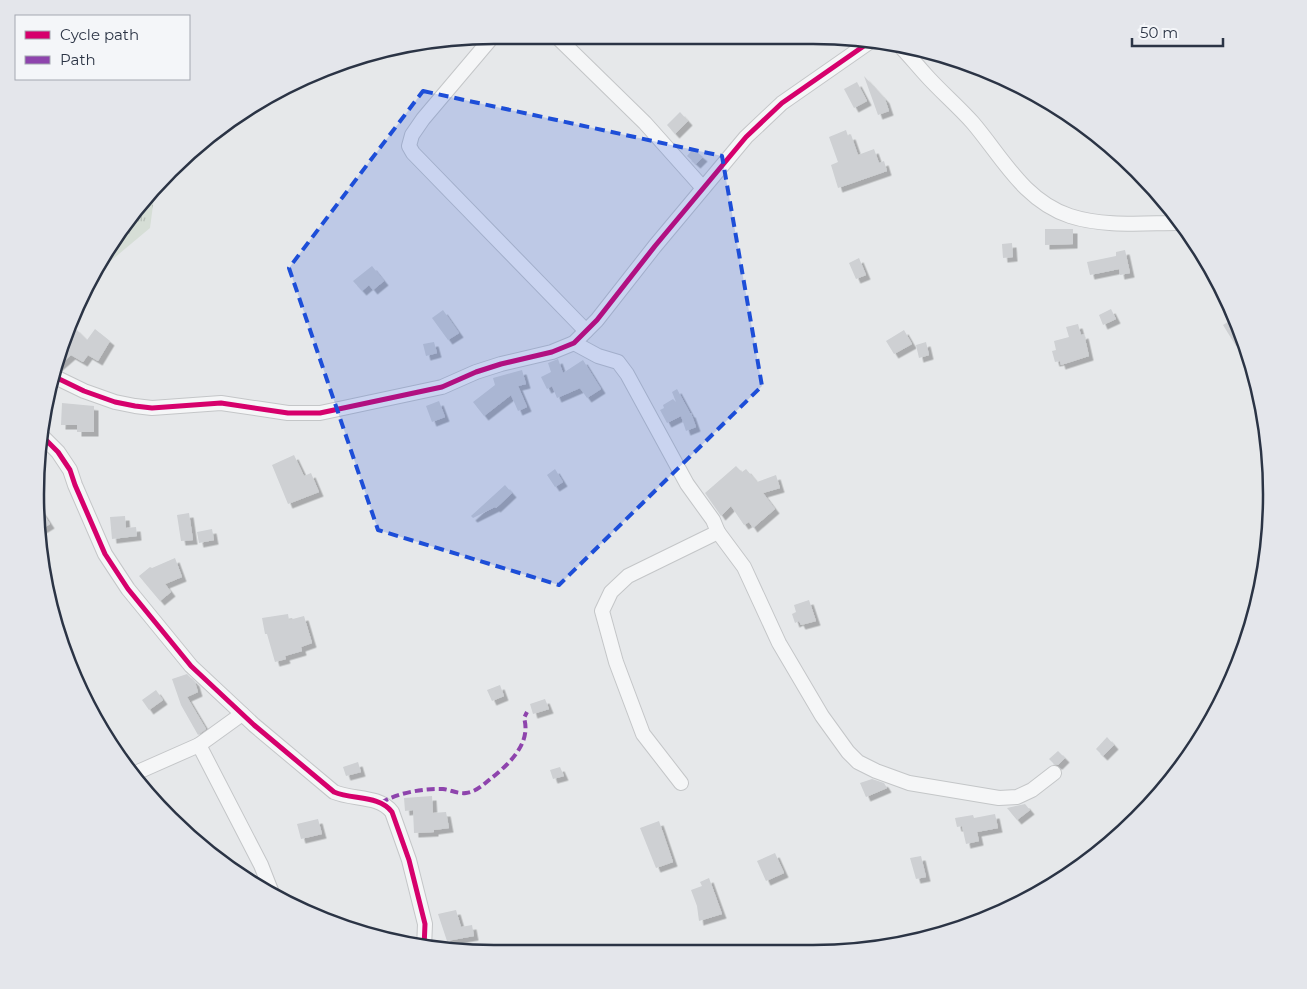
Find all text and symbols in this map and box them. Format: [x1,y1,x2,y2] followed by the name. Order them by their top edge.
[15,15,190,80] legend
[1132,15,1223,47] scale bar
[1140,23,1178,42] text: 50 m
[60,25,139,44] text: Cycle path
[60,50,96,69] text: Path

